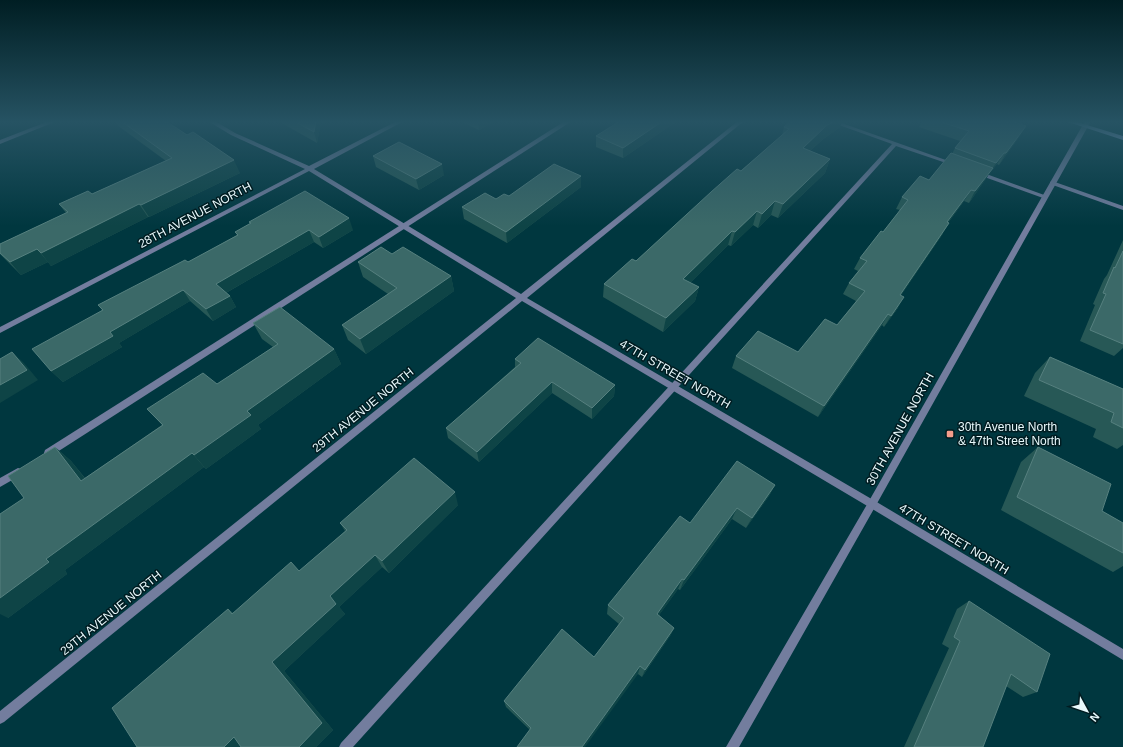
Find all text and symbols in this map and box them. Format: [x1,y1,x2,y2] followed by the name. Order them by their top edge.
[136,179,254,251] street label: 28TH AVENUE NORTH
[617,337,733,411] street label: 47TH STREET NORTH
[310,365,416,455] street label: 29TH AVENUE NORTH
[863,370,937,488] street label: 30TH AVENUE NORTH
[958,420,1061,448] place label: 30th Avenue North & 47th Street North
[945,429,955,439] marker: 30th Avenue North & 47th Street North
[897,501,1011,577] street label: 47TH STREET NORTH
[58,568,164,658] street label: 29TH AVENUE NORTH
[1067,691,1107,731] north arrow
[1087,711,1102,724] text: N

